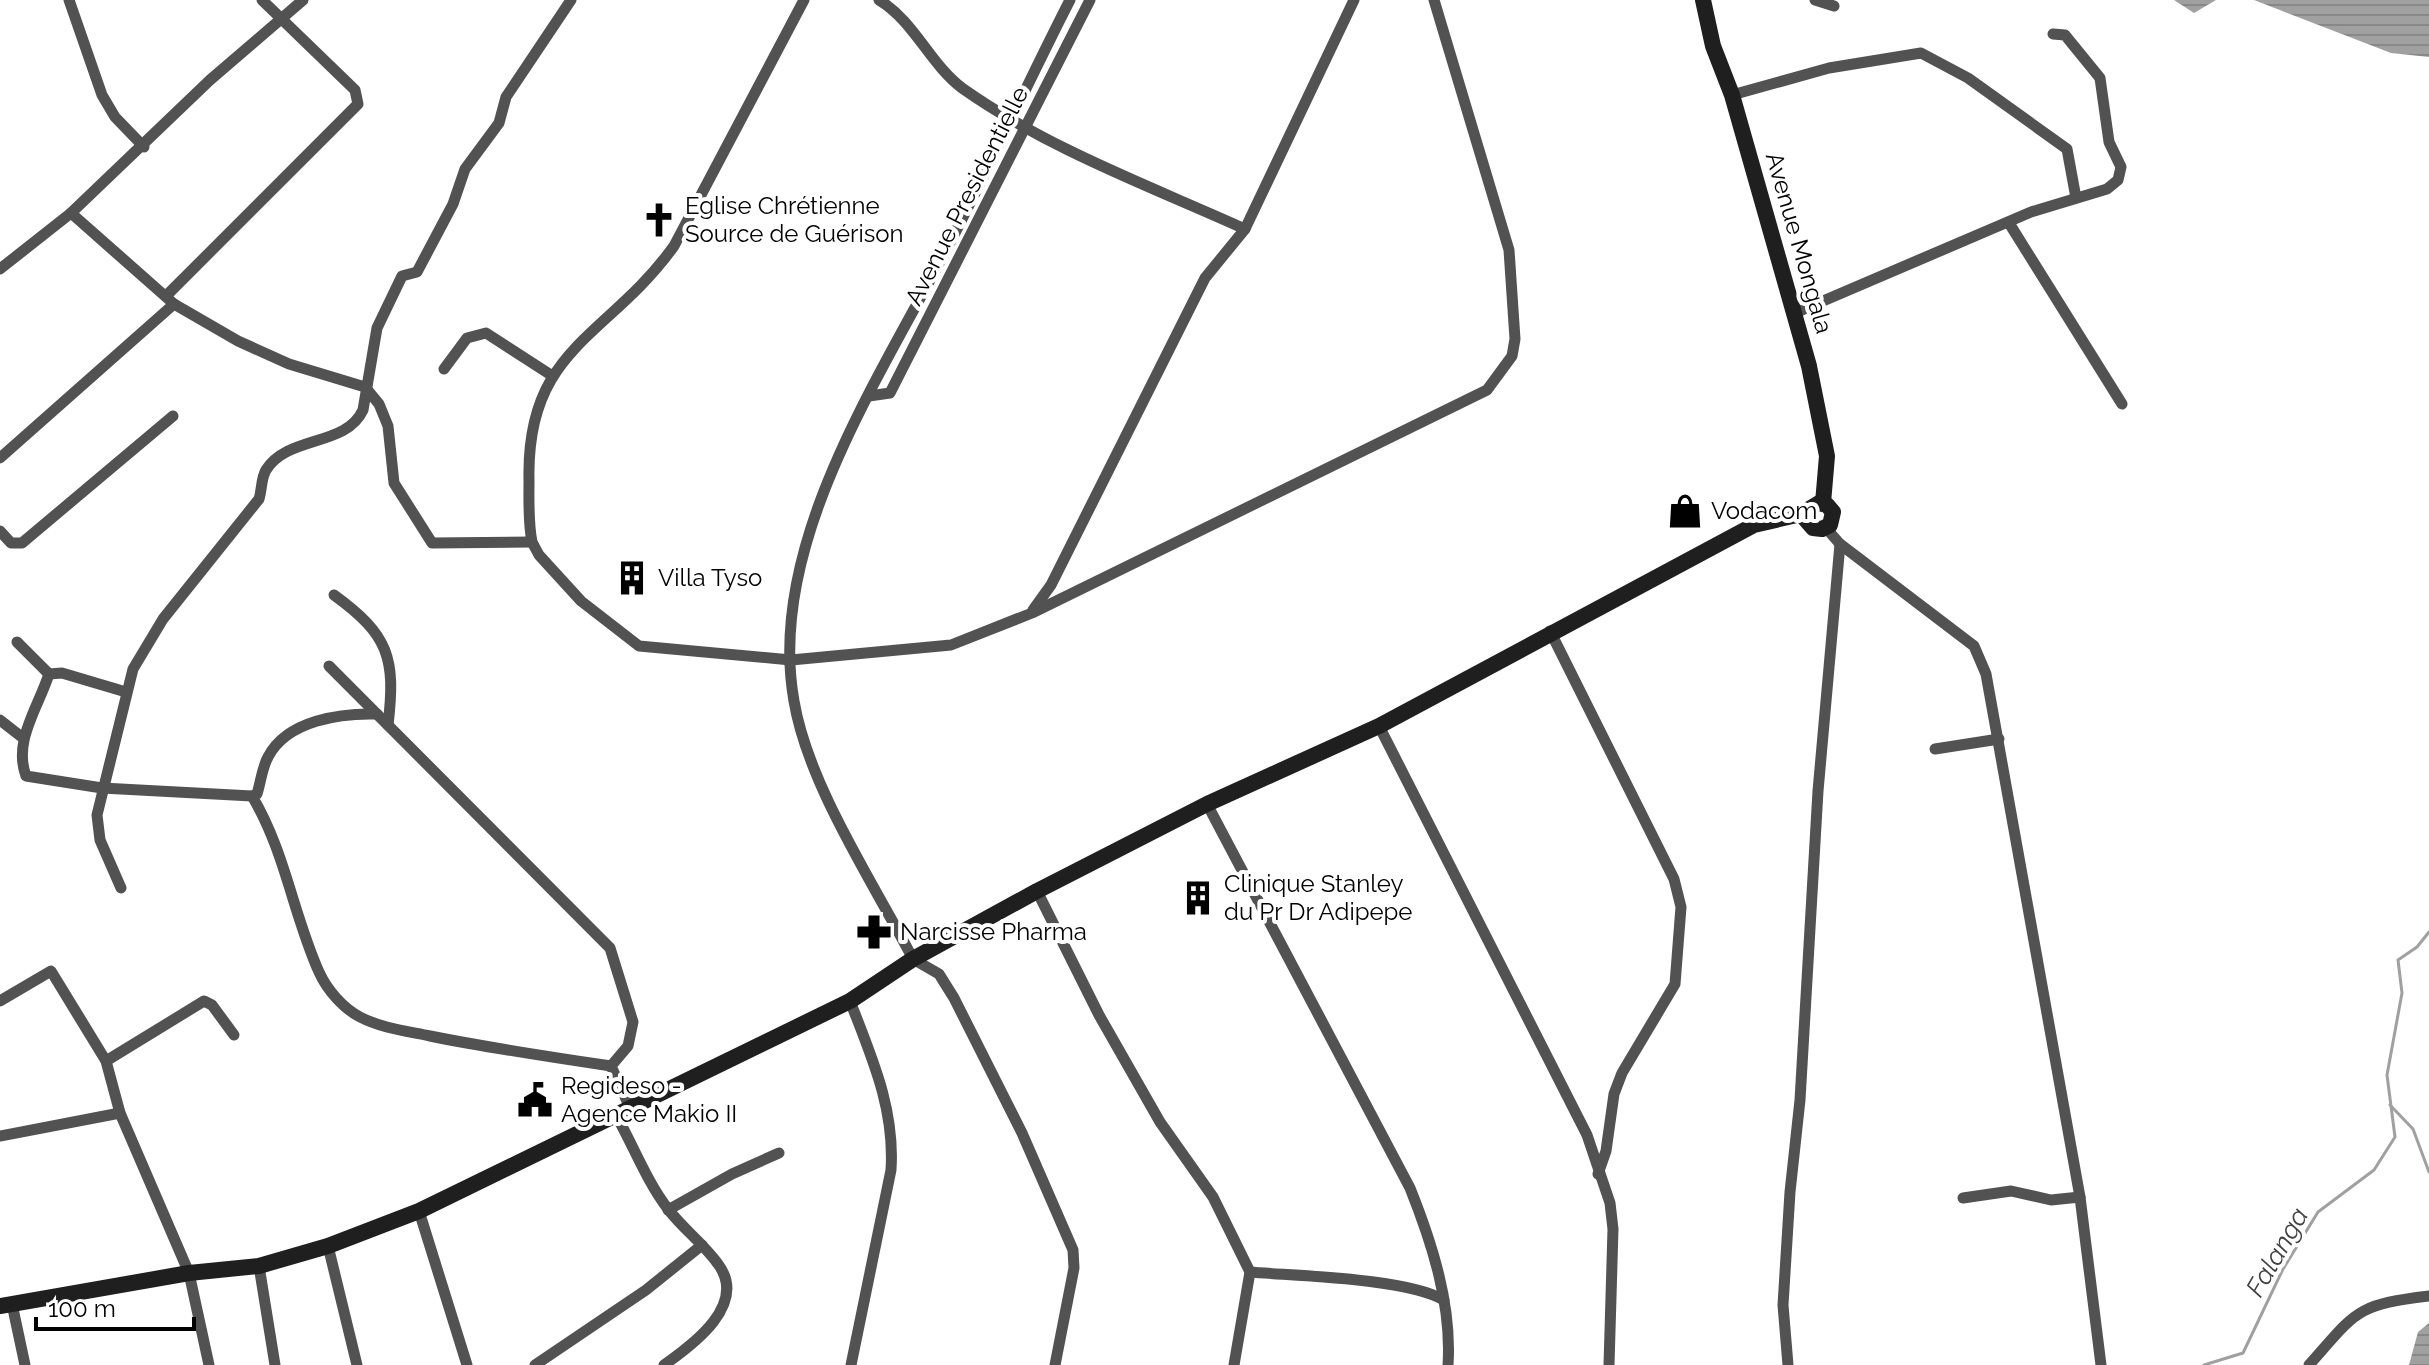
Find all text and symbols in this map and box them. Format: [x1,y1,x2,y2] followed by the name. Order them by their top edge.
[899,82,1034,310] street label: Avenue Presidentielle
[1760,149,1839,337] street label: Avenue Mongala
[685,191,904,248] place label: Eglise Chrétienne Source de Guérison
[640,201,678,239] church icon: Eglise Chrétienne Source de Guérison
[1666,492,1704,530] shop icon: Vodacom
[1711,496,1817,525] place label: Vodacom
[613,559,651,597] building icon: Villa Tyso
[658,563,762,592] place label: Villa Tyso
[1224,869,1412,926] place label: Clinique Stanley du Pr Dr Adipepe
[1179,879,1217,917] building icon: Clinique Stanley du Pr Dr Adipepe
[855,913,893,951] pharmacy icon: Narcisse Pharma
[900,917,1087,946] place label: Narcisse Pharma
[561,1071,737,1128] place label: Regideso - Agence Makio II
[516,1081,554,1119] public building icon: Regideso - Agence Makio II
[2240,1202,2314,1302] water label: Falanga
[36,1281,194,1331] scale bar
[48,1294,116,1323] text: 100 m

